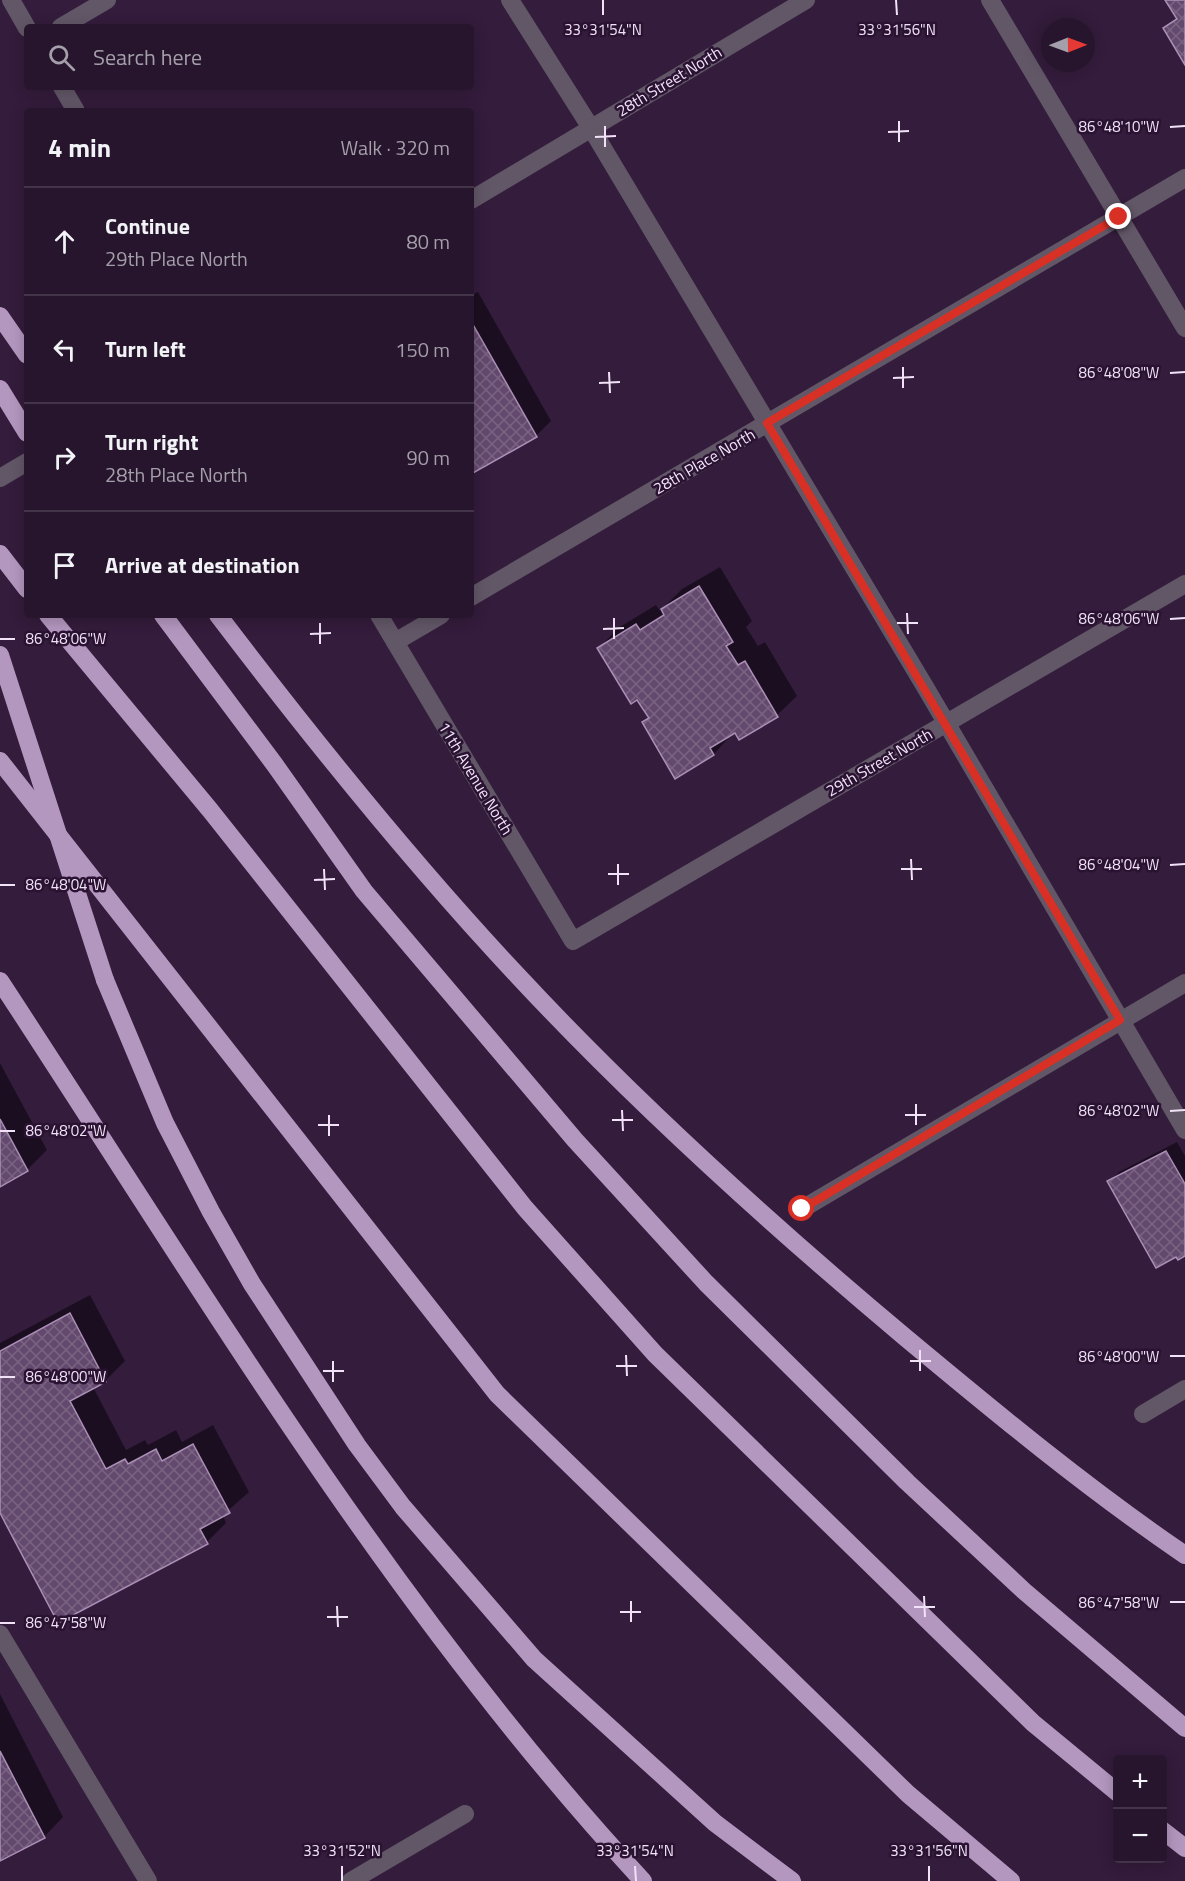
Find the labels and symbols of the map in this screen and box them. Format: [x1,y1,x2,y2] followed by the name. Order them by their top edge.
[564,18,642,41] text: 33°31'54"N
[858,18,936,41] text: 33°31'56"N
[1041,18,1095,72] north arrow
[612,40,726,122] street label: 28th Street North
[1079,115,1159,138] text: 86°48'10"W
[1105,203,1131,229] route end
[1079,361,1159,384] text: 86°48'08"W
[649,422,759,500] street label: 28th Place North
[1079,607,1159,630] text: 86°48'06"W
[26,627,106,650] text: 86°48'06"W
[433,717,519,839] street label: 11th Avenue North
[821,722,937,802] street label: 29th Street North
[1079,853,1159,876] text: 86°48'04"W
[26,873,106,896] text: 86°48'04"W
[1079,1099,1159,1122] text: 86°48'02"W
[26,1119,106,1142] text: 86°48'02"W
[788,1195,814,1221] route start
[1079,1345,1159,1368] text: 86°48'00"W
[26,1365,106,1388] text: 86°48'00"W
[1079,1591,1159,1614] text: 86°47'58"W
[26,1611,106,1634] text: 86°47'58"W
[303,1839,381,1862] text: 33°31'52"N
[596,1839,674,1862] text: 33°31'54"N
[890,1839,968,1862] text: 33°31'56"N

